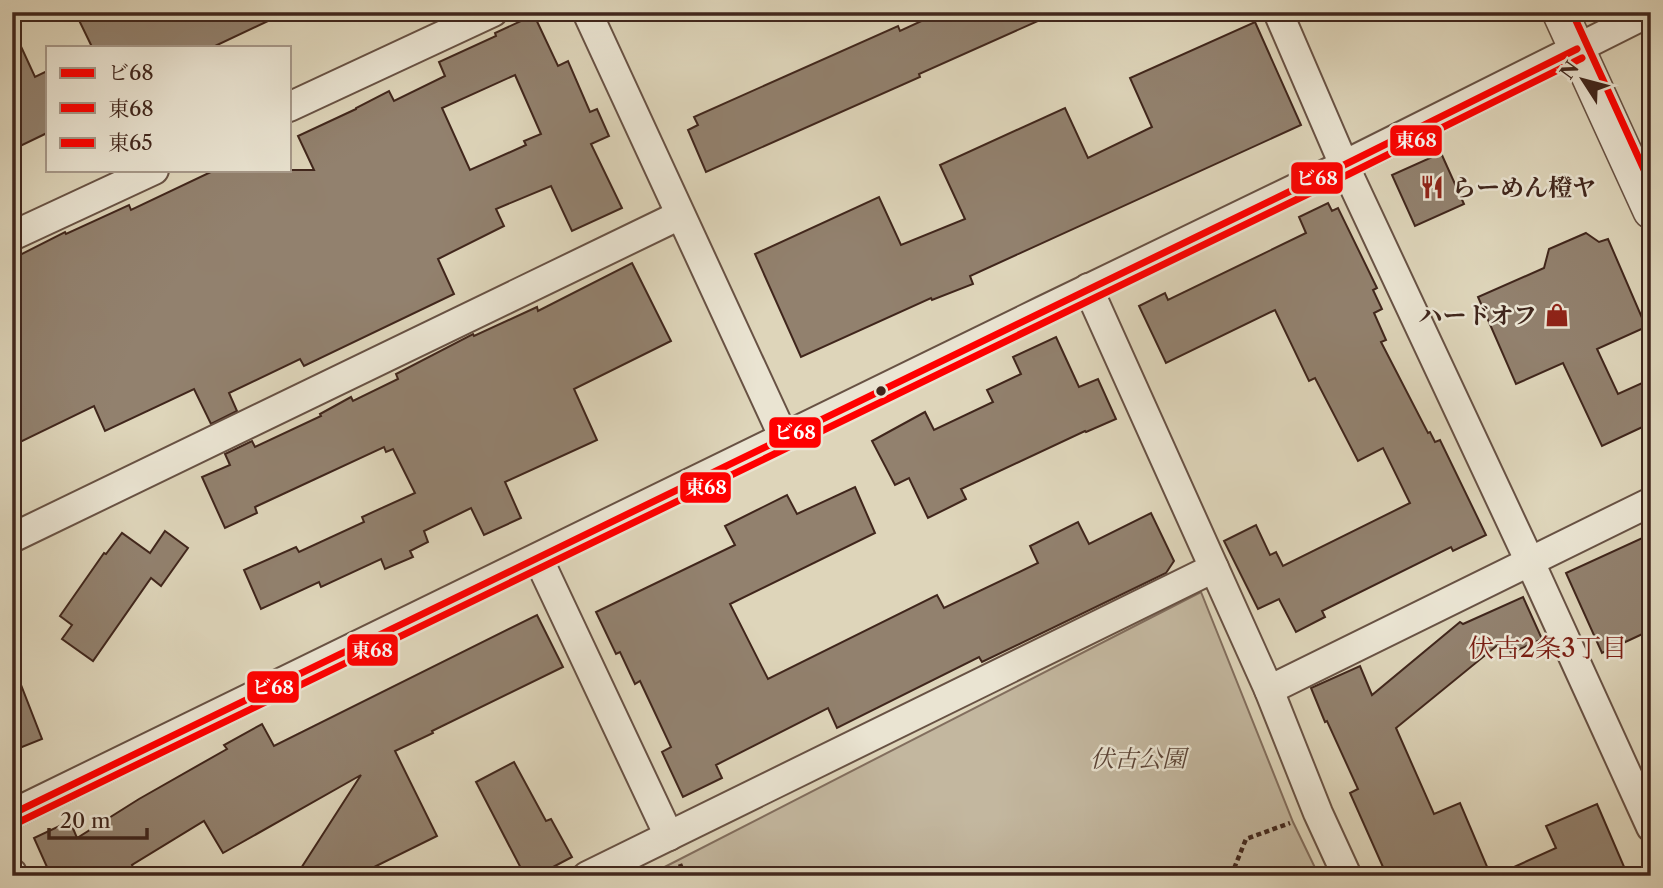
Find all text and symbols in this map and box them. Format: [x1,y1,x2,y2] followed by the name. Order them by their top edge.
[46,46,290,172] legend
[1548,46,1618,116] north arrow
[1555,57,1584,84] text: N
[108,60,154,85] text: ビ68
[108,96,154,121] text: 東68
[1389,124,1443,157] line badge: 東68
[1395,129,1437,152] text: 東68
[108,130,153,155] text: 東65
[1290,161,1344,195] line badge: ビ68
[1296,167,1338,190] text: ビ68
[1418,173,1446,201] restaurant icon: らーめん橙ヤ
[1452,173,1596,202] place label: らーめん橙ヤ
[1418,301,1537,330] place label: ハードオフ
[1543,301,1571,329] shop icon: ハードオフ
[874,384,888,398] unlabelled marker
[768,416,822,449] line badge: ビ68
[774,421,816,444] text: ビ68
[679,471,732,504] line badge: 東68
[685,476,727,499] text: 東68
[1468,632,1628,664] district label: 伏古2条3丁目
[346,633,399,667] line badge: 東68
[351,639,393,662] text: 東68
[246,670,300,704] line badge: ビ68
[252,676,294,699] text: ビ68
[1090,744,1190,773] park label: 伏古公園
[49,797,147,841] scale bar
[60,808,111,833] text: 20 m

